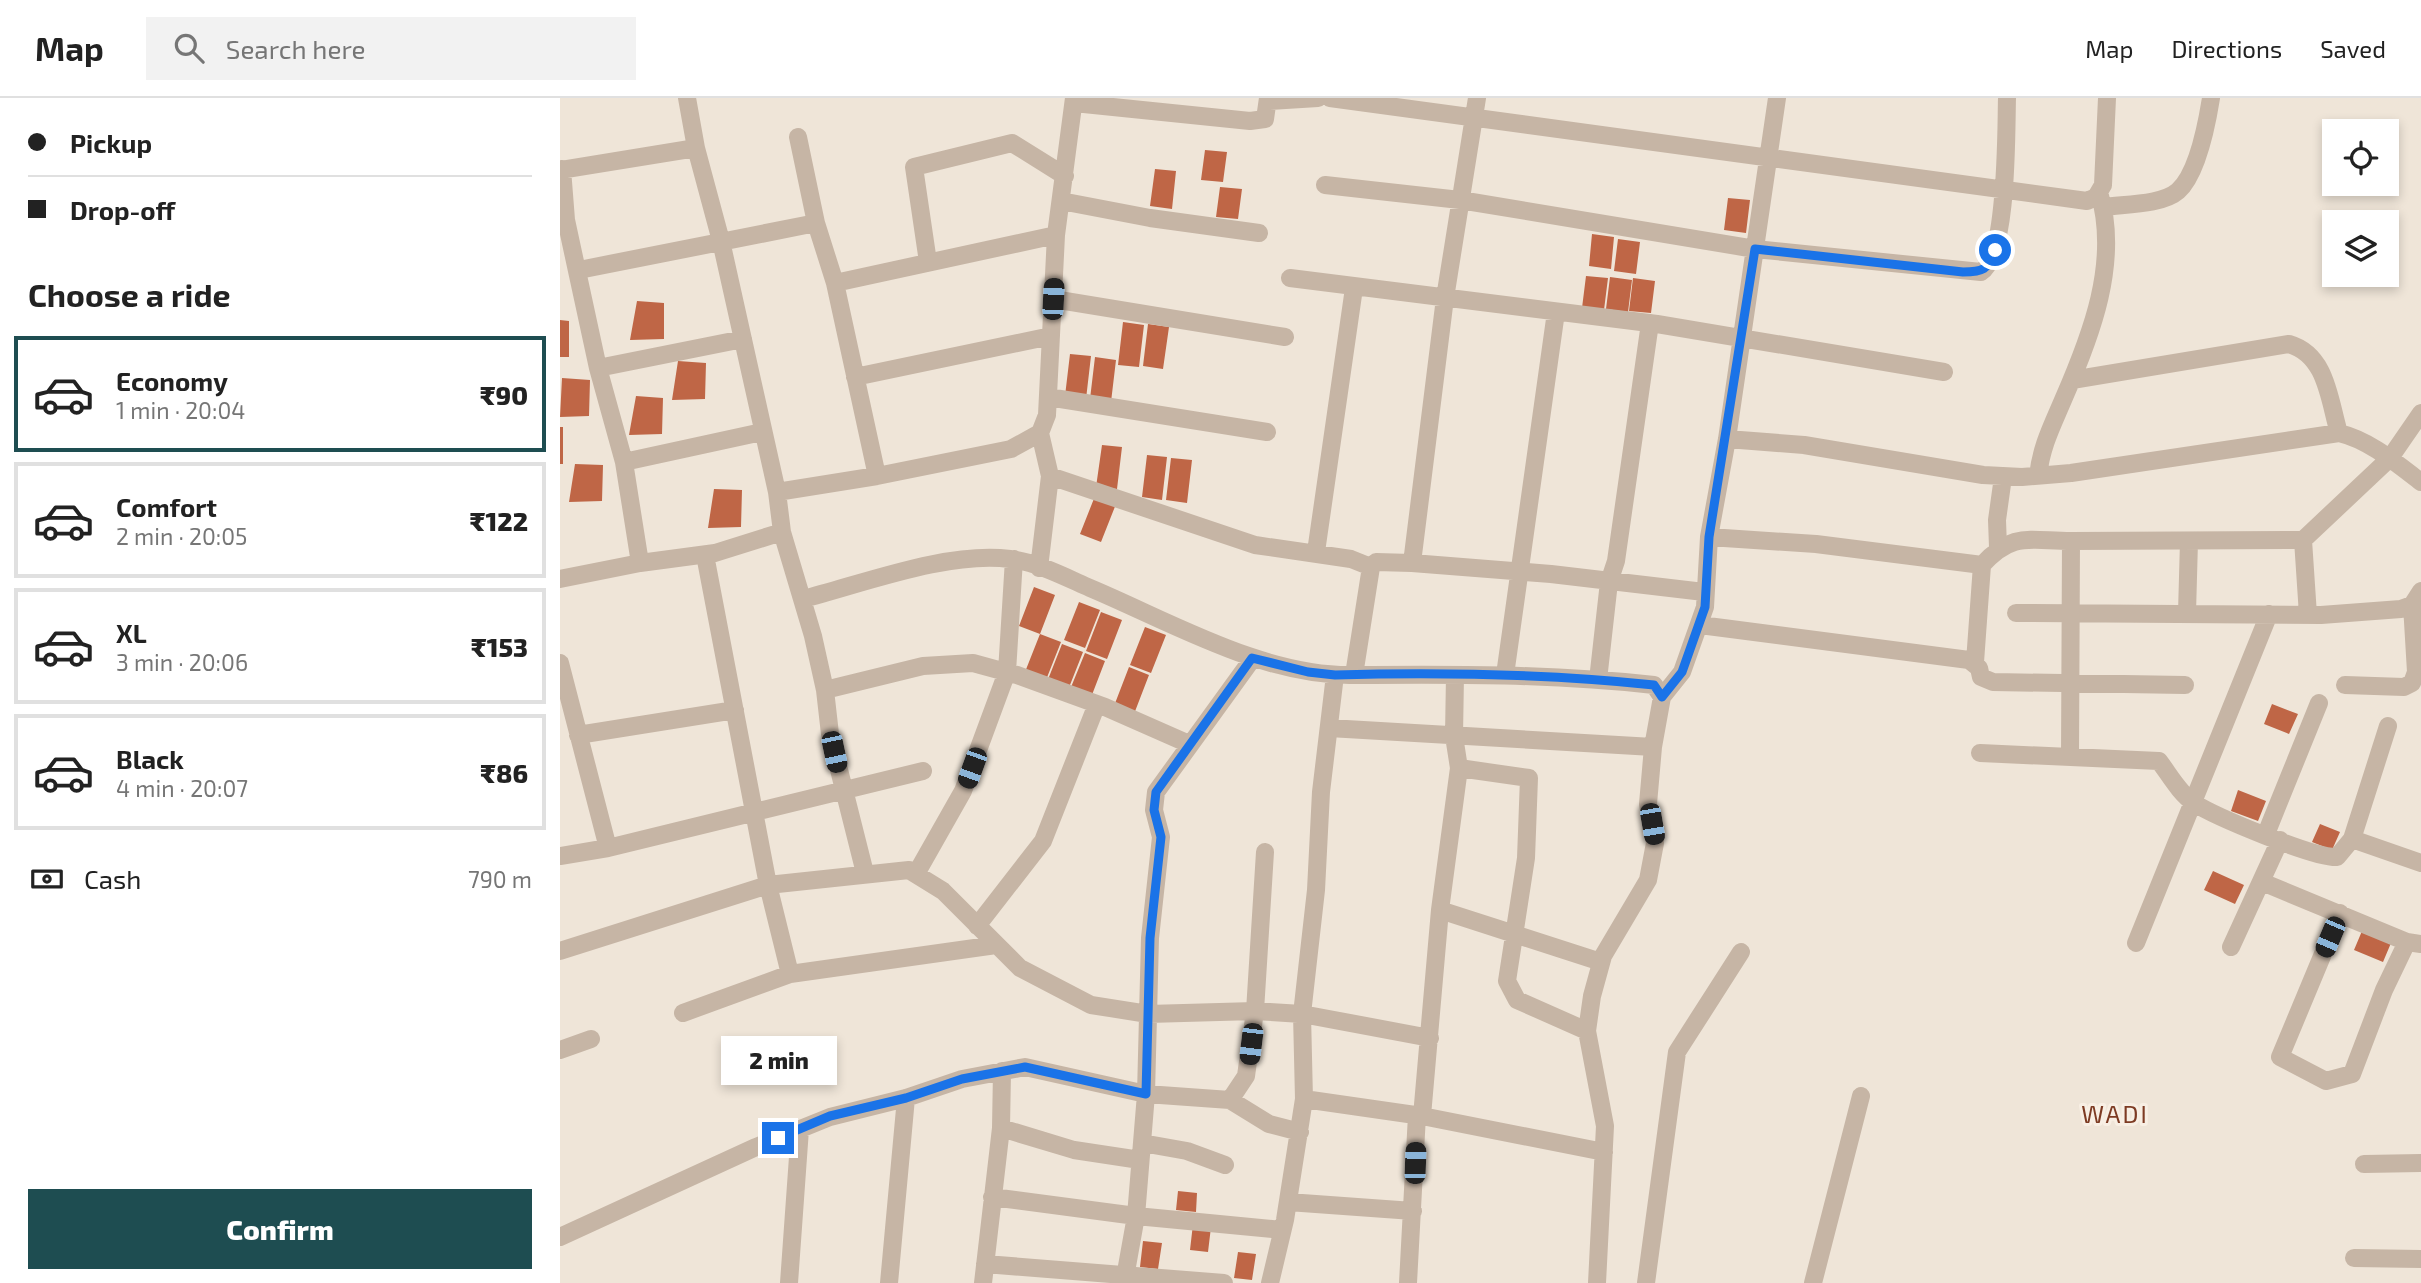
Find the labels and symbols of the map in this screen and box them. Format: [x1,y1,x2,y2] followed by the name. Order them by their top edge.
[1979,234,2011,266] route start
[1042,277,1065,321] car
[820,729,849,775] car
[955,745,990,791] car
[1639,801,1666,847] car
[2313,914,2348,960] car
[1239,1022,1264,1066] car
[720,1037,836,1086] callout: 2 min
[2081,1099,2149,1128] district label: WADI
[762,1122,794,1154] route end
[1404,1142,1427,1184] car

